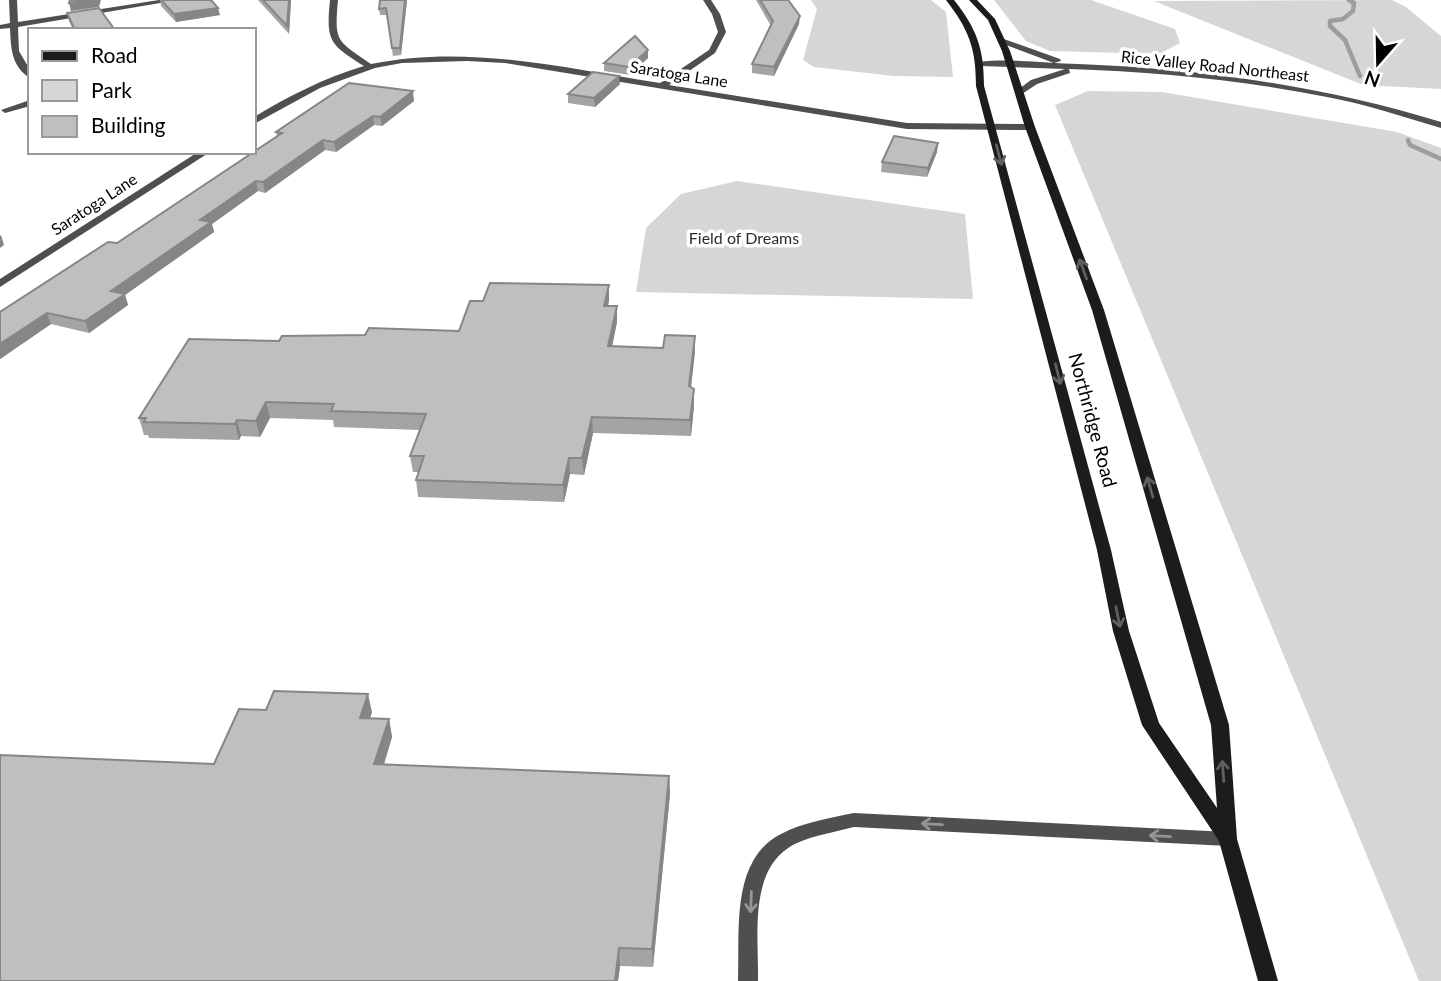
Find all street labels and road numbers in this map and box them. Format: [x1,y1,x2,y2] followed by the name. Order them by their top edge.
[1120,46,1310,85] street label: Rice Valley Road Northeast
[629,56,729,91] street label: Saratoga Lane
[47,169,140,238] street label: Saratoga Lane
[1064,350,1122,490] street label: Northridge Road

